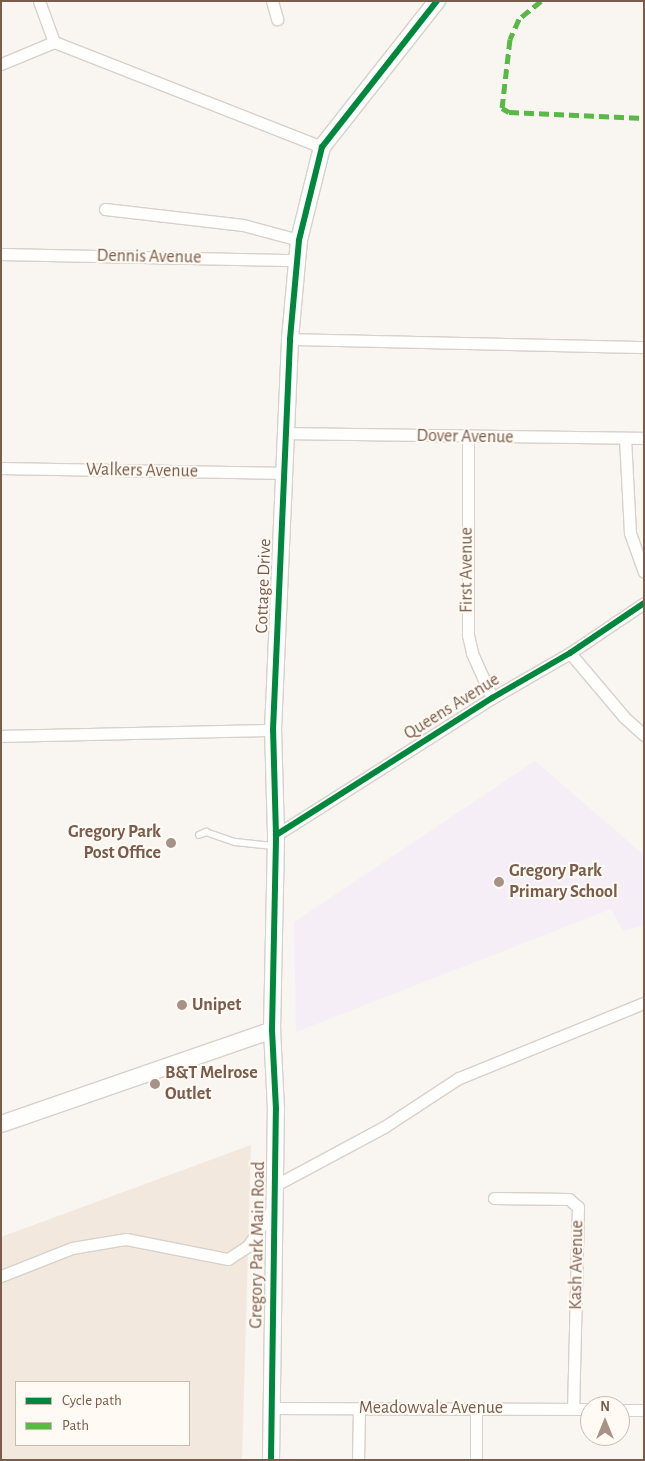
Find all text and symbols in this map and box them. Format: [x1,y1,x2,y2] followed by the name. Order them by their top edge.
[96,245,202,269] street label: Dennis Avenue
[416,425,514,449] street label: Dover Avenue
[86,459,198,483] street label: Walkers Avenue
[456,527,478,613] street label: First Avenue
[252,538,276,634] street label: Cottage Drive
[400,669,504,745] street label: Queens Avenue
[68,822,161,864] place label: Gregory Park Post Office
[165,837,177,849] marker: Gregory Park Post Office
[509,861,618,904] place label: Gregory Park Primary School
[493,876,505,888] marker: Gregory Park Primary School
[192,994,241,1016] place label: Unipet
[176,999,188,1011] marker: Unipet
[165,1063,258,1106] place label: B&T Melrose Outlet
[149,1078,161,1090] marker: B&T Melrose Outlet
[246,1161,270,1329] street label: Gregory Park Main Road
[565,1220,589,1310] street label: Kash Avenue
[15,1381,190,1446] legend
[62,1393,122,1408] text: Cycle path
[580,1396,630,1446] north arrow
[359,1397,503,1419] street label: Meadowvale Avenue
[600,1400,610,1414] text: N
[62,1418,89,1433] text: Path

